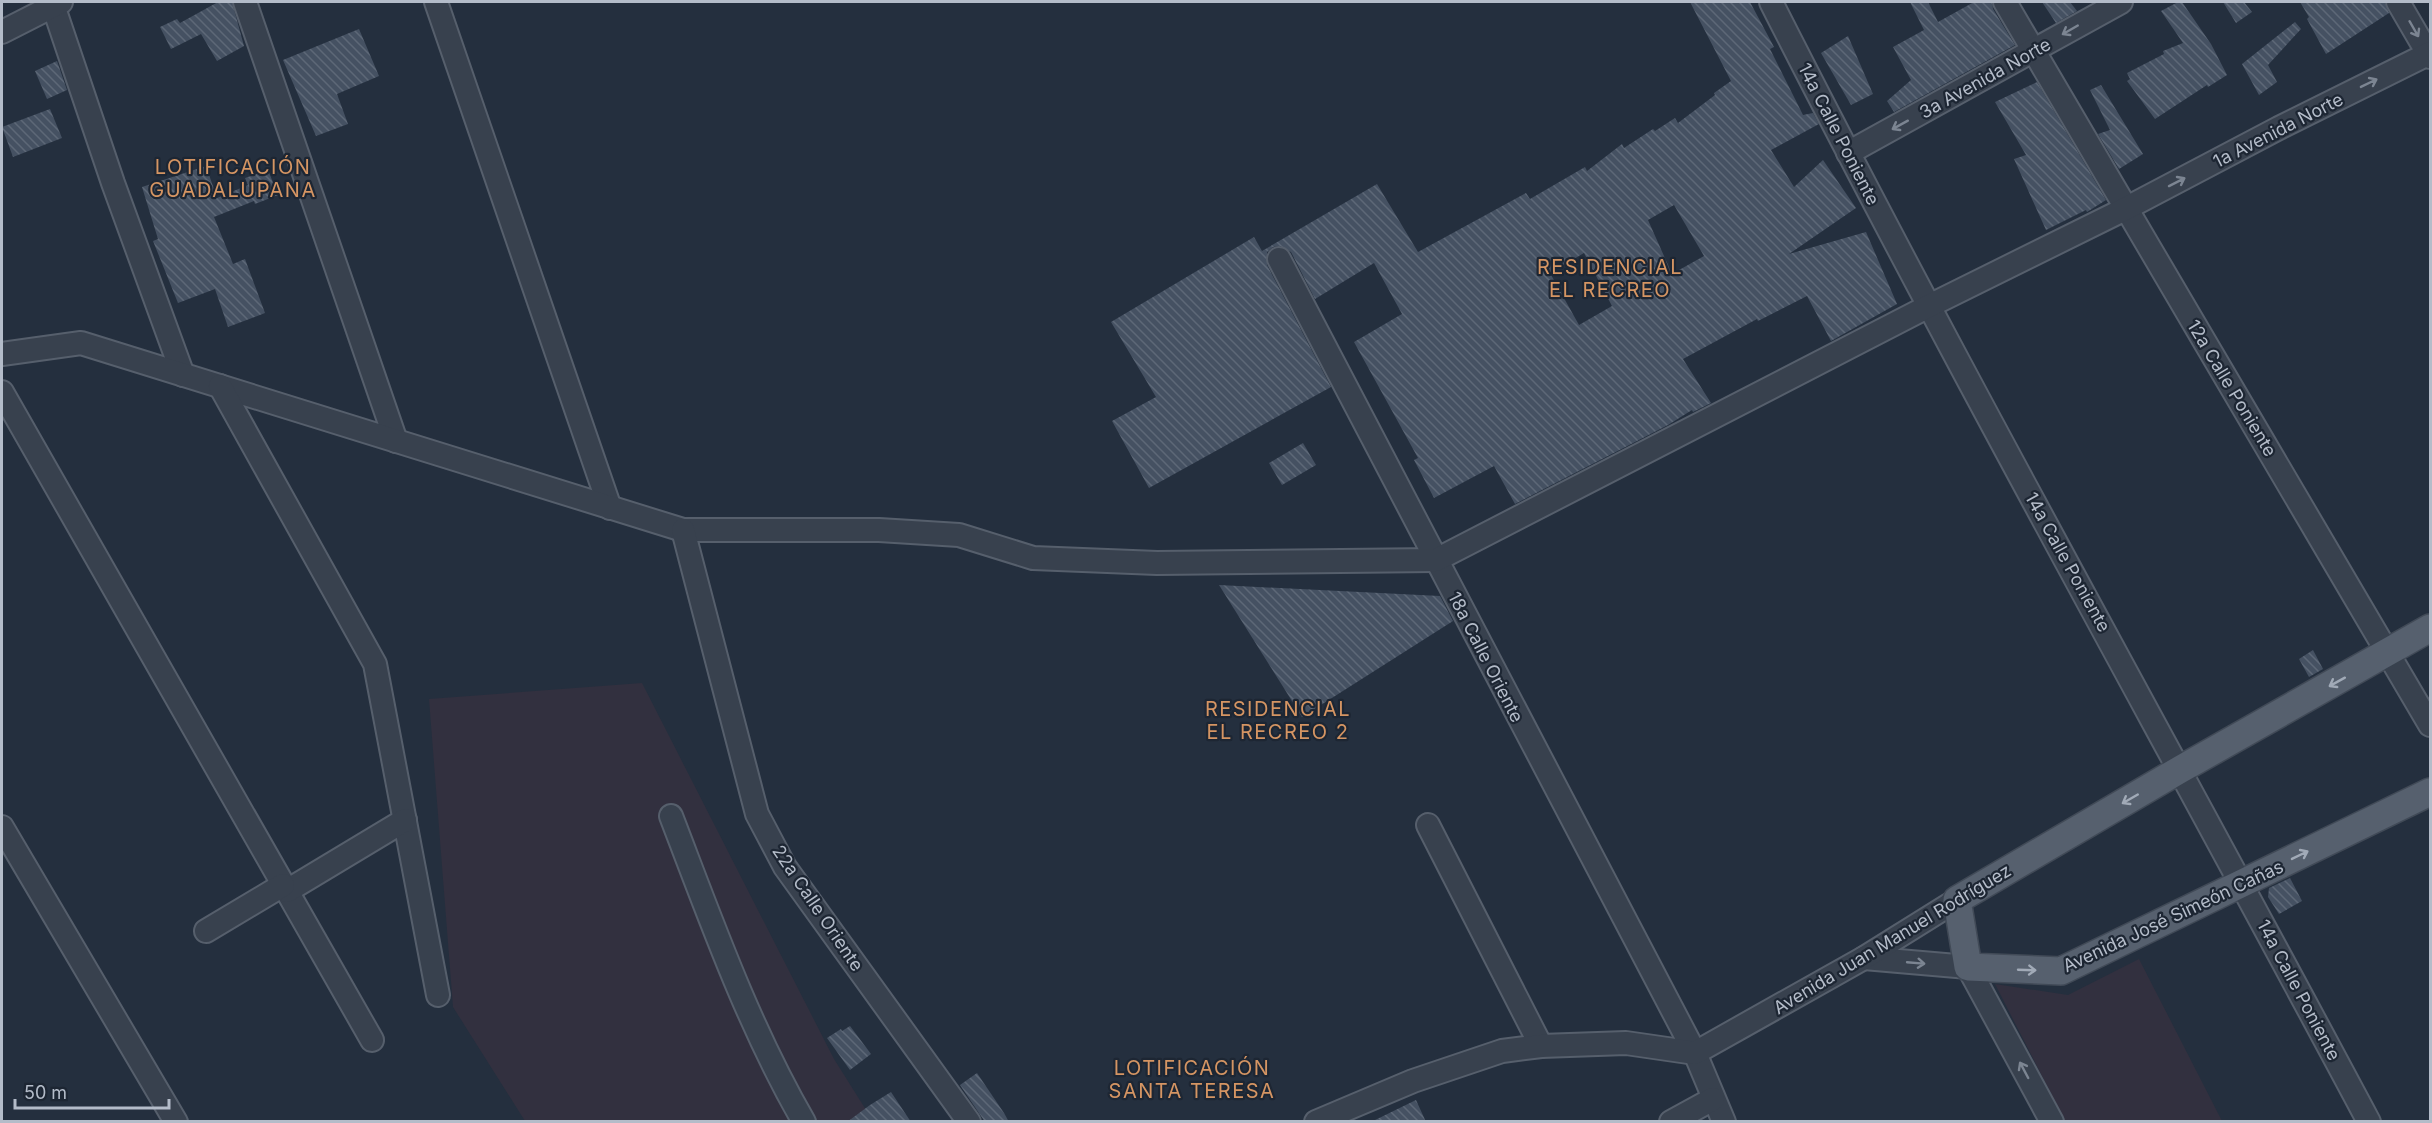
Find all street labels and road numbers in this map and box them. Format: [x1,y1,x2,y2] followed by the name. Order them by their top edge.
[1916,33,2054,123] street label: 3a Avenida Norte
[1794,60,1884,208] street label: 14a Calle Poniente
[2210,88,2346,172] street label: 1a Avenida Norte
[2183,316,2281,460] street label: 12a Calle Poniente
[2021,489,2115,635] street label: 14a Calle Poniente
[1444,588,1528,726] street label: 18a Calle Oriente
[768,841,868,975] street label: 22a Calle Oriente
[2059,856,2287,976] street label: Avenida José Simeón Cañas
[1769,860,2015,1018] street label: Avenida Juan Manuel Rodríguez
[2253,916,2345,1064] street label: 14a Calle Poniente

